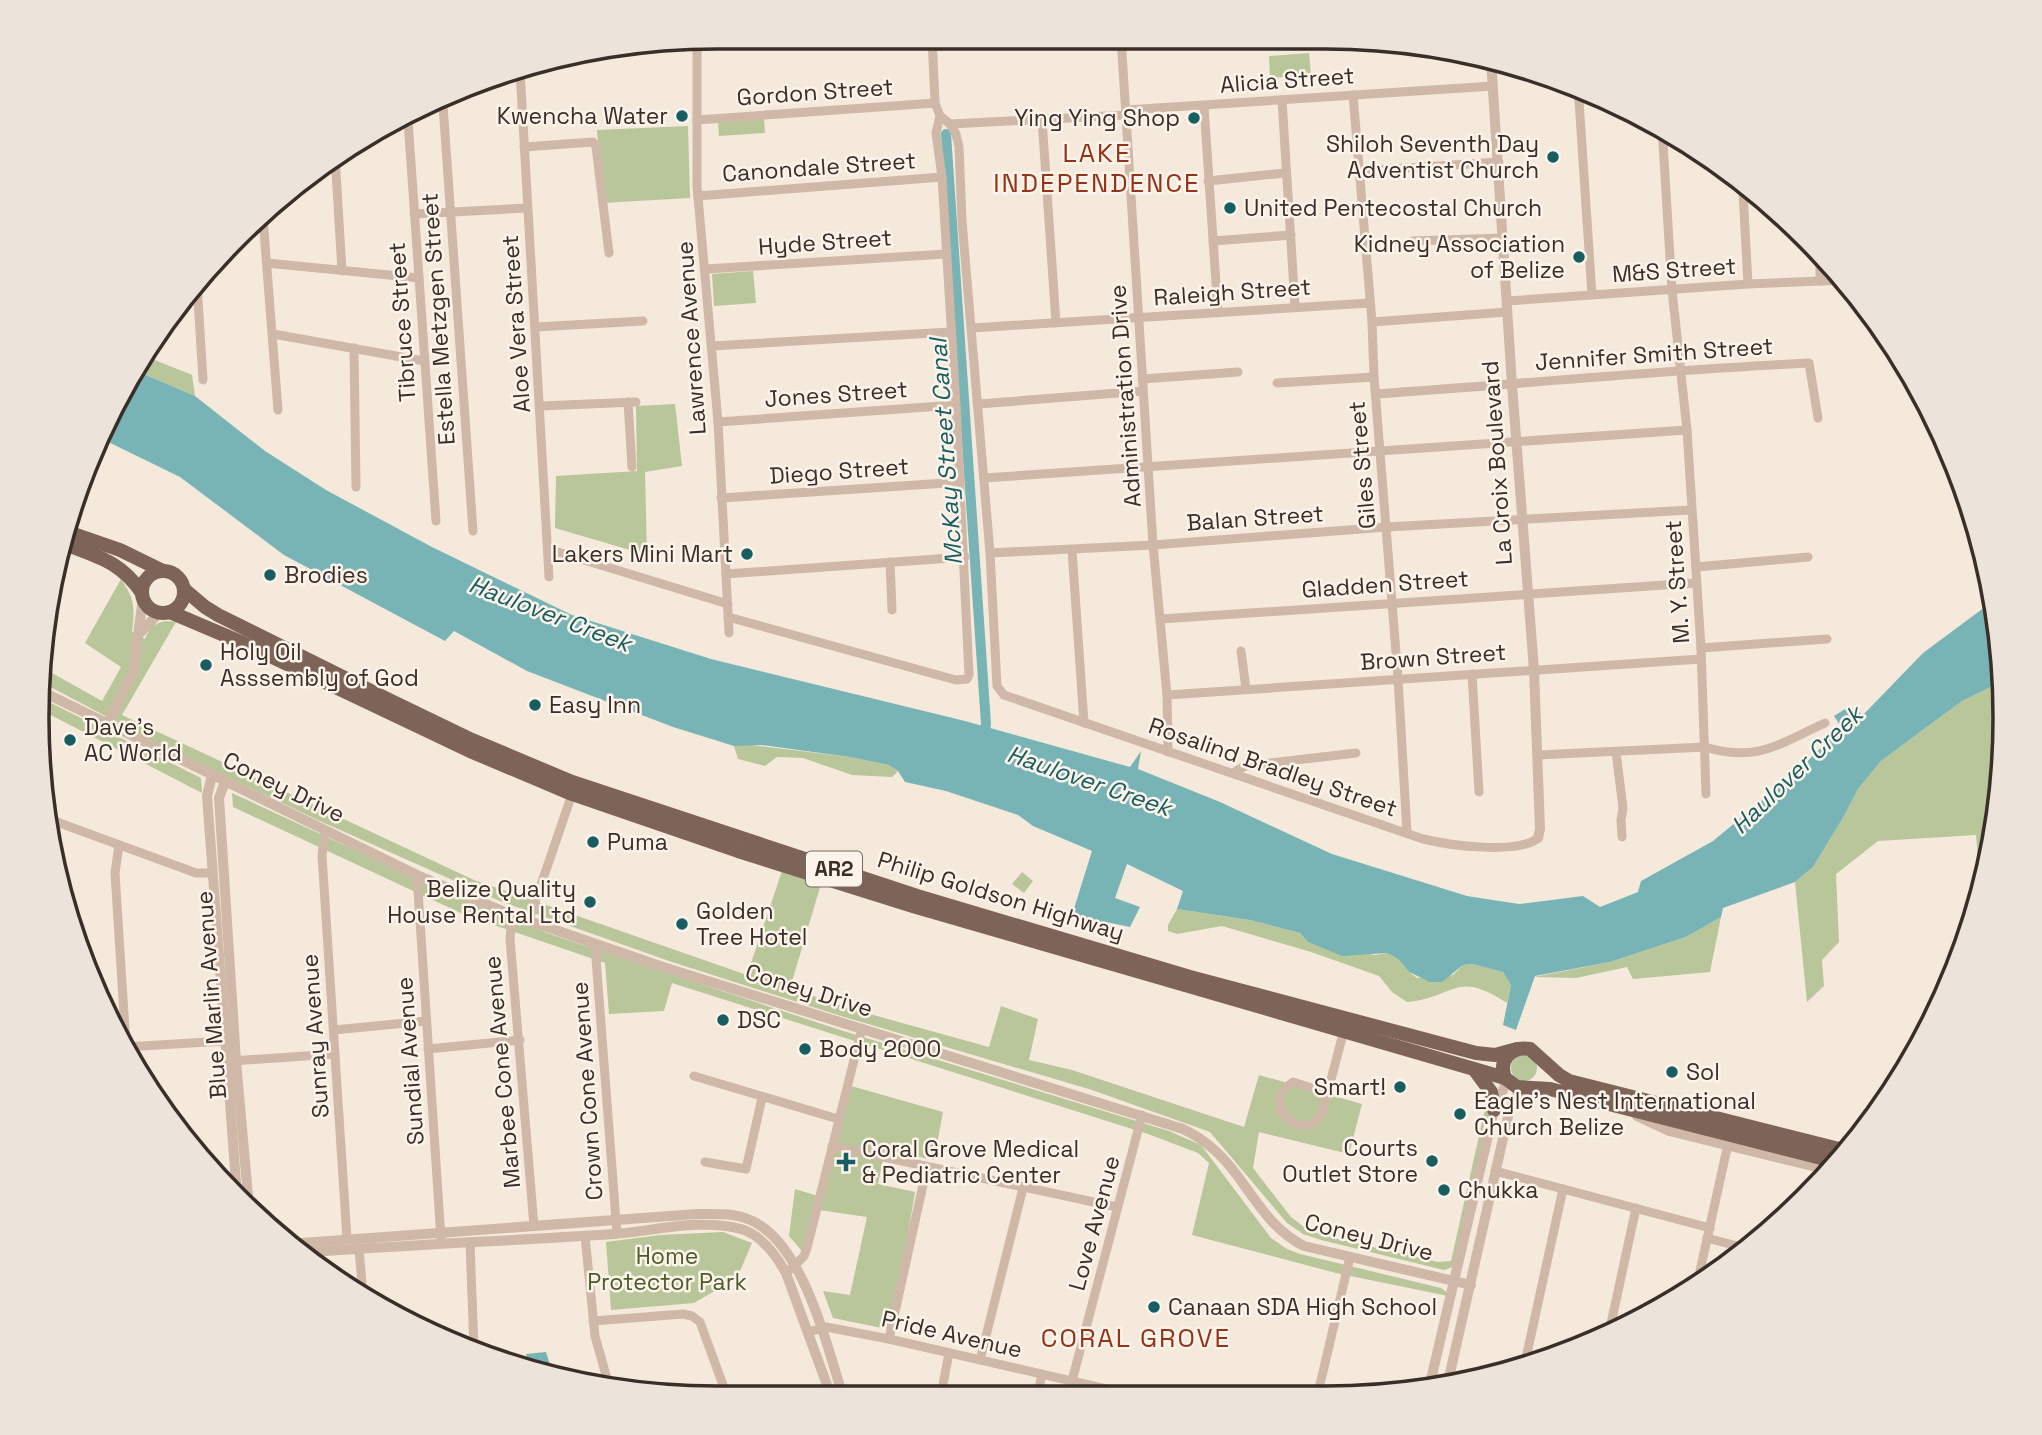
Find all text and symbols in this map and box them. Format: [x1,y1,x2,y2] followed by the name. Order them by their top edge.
[1219,60,1355,100] street label: Alicia Street
[736,72,894,112] street label: Gordon Street
[497,101,668,131] place label: Kwencha Water
[1014,103,1180,133] place label: Ying Ying Shop
[674,108,690,124] marker: Kwencha Water
[1186,110,1202,126] marker: Ying Ying Shop
[1326,129,1539,185] place label: Shiloh Seventh Day Adventist Church
[993,136,1201,200] district label: LAKE INDEPENDENCE
[721,145,917,189] street label: Canondale Street
[1545,149,1561,165] marker: Shiloh Seventh Day Adventist Church
[414,192,462,446] street label: Estella Metzgen Street
[1244,193,1542,223] place label: United Pentecostal Church
[1222,200,1238,216] marker: United Pentecostal Church
[757,222,893,262] street label: Hyde Street
[1354,229,1565,285] place label: Kidney Association of Belize
[495,234,537,414] street label: Aloe Vera Street
[669,240,713,436] street label: Lawrence Avenue
[381,241,423,403] street label: Tibruce Street
[1571,249,1587,265] marker: Kidney Association of Belize
[1611,251,1737,289] street label: M&S Street
[1152,272,1312,312] street label: Raleigh Street
[1102,284,1148,508] street label: Administration Drive
[1534,331,1774,377] street label: Jennifer Smith Street
[922,335,969,566] water label: McKay Street Canal
[1475,360,1519,566] street label: La Croix Boulevard
[763,374,909,414] street label: Jones Street
[1341,400,1383,530] street label: Giles Street
[768,451,910,491] street label: Diego Street
[1185,498,1325,538] street label: Balan Street
[1658,519,1696,645] street label: M. Y. Street
[552,539,733,569] place label: Lakers Mini Mart
[739,546,755,562] marker: Lakers Mini Mart
[284,560,368,590] place label: Brodies
[1301,563,1469,605] street label: Gladden Street
[262,567,278,583] marker: Brodies
[465,568,639,660] water label: Haulover Creek
[220,637,419,693] place label: Holy Oil Asssembly of God
[1359,637,1507,677] street label: Brown Street
[198,657,214,673] marker: Holy Oil Asssembly of God
[549,690,641,720] place label: Easy Inn
[527,697,543,713] marker: Easy Inn
[1724,697,1871,840] water label: Haulover Creek
[1145,710,1401,824] street label: Rosalind Bradley Street
[84,712,182,768] place label: Dave's AC World
[62,732,78,748] marker: Dave's AC World
[1003,738,1178,824] water label: Haulover Creek
[218,745,350,829] street label: Coney Drive
[607,827,668,857] place label: Puma
[585,834,601,850] marker: Puma
[874,844,1128,948] street label: Philip Goldson Highway
[806,852,862,886] road number: AR2
[387,874,576,930] place label: Belize Quality House Rental Ltd
[189,890,233,1100] street label: Blue Marlin Avenue
[582,894,598,910] marker: Belize Quality House Rental Ltd
[696,896,807,952] place label: Golden Tree Hotel
[674,916,690,932] marker: Golden Tree Hotel
[294,953,336,1119] street label: Sunray Avenue
[477,954,527,1190] street label: Marbee Cone Avenue
[742,956,876,1024] street label: Coney Drive
[389,976,431,1146] street label: Sundial Avenue
[564,981,610,1201] street label: Crown Cone Avenue
[737,1005,781,1035] place label: DSC
[715,1012,731,1028] marker: DSC
[819,1034,941,1064] place label: Body 2000
[797,1041,813,1057] marker: Body 2000
[1686,1057,1720,1087] place label: Sol
[1664,1064,1680,1080] marker: Sol
[1314,1072,1386,1102] place label: Smart!
[1392,1079,1408,1095] marker: Smart!
[1474,1086,1756,1142] place label: Eagle's Nest International Church Belize
[1452,1106,1468,1122] marker: Eagle's Nest International Church Belize
[1282,1133,1418,1189] place label: Courts Outlet Store
[862,1134,1079,1190] place label: Coral Grove Medical & Pediatric Center
[836,1152,856,1172] marker: Coral Grove Medical & Pediatric Center
[1062,1152,1126,1294] street label: Love Avenue
[1424,1153,1440,1169] marker: Courts Outlet Store
[1458,1175,1538,1205] place label: Chukka
[1436,1182,1452,1198] marker: Chukka
[1301,1207,1437,1267] street label: Coney Drive
[587,1241,747,1297] park label: Home Protector Park
[1168,1292,1437,1322] place label: Canaan SDA High School
[1146,1299,1162,1315] marker: Canaan SDA High School
[879,1303,1025,1365] street label: Pride Avenue
[1041,1321,1231,1355] district label: CORAL GROVE

